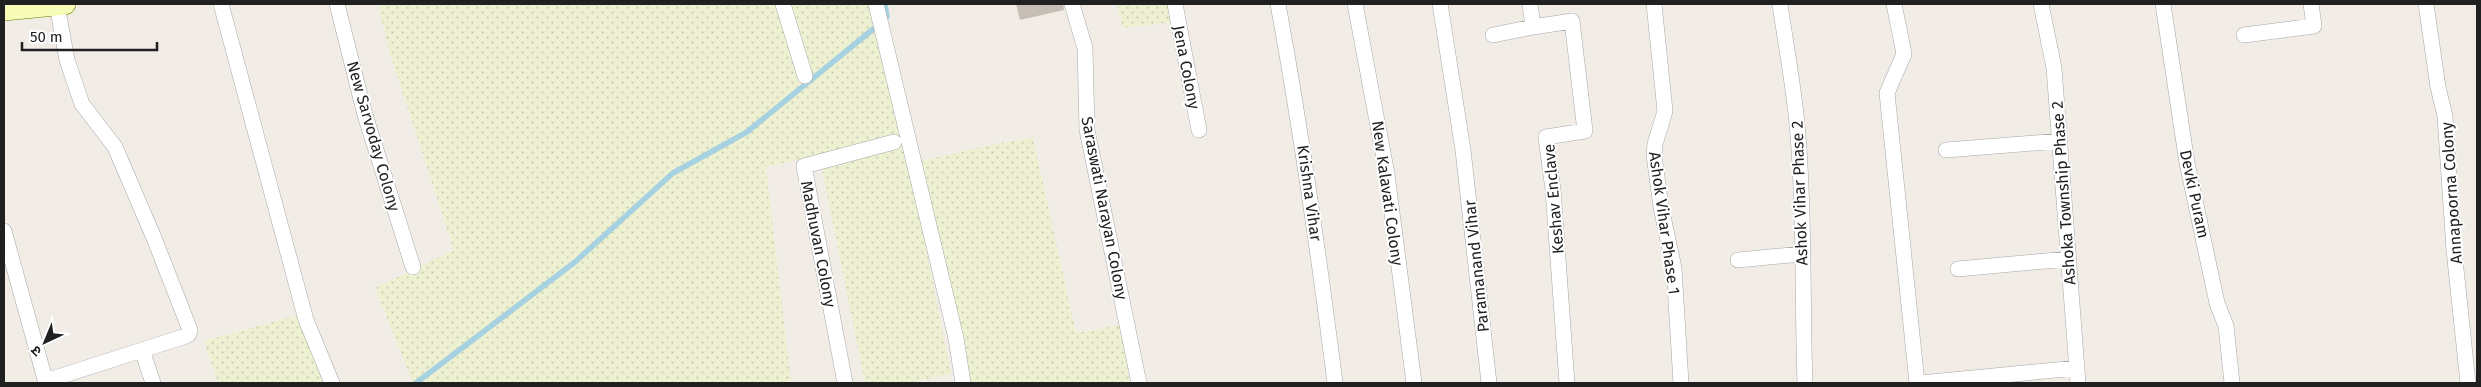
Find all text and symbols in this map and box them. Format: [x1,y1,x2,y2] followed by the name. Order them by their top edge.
[22,20,158,52] scale bar
[1169,24,1204,111] street label: Jena Colony
[30,28,63,46] text: 50 m
[343,59,404,214] street label: New Sarvoday Colony
[2048,100,2079,286] street label: Ashoka Township Phase 2
[1077,115,1132,301] street label: Saraswati Narayan Colony
[1368,119,1407,267] street label: New Kalavati Colony
[1787,120,1812,266] street label: Ashok Vihar Phase 2
[2437,121,2466,265] street label: Annapoorna Colony
[1539,143,1568,255] street label: Keshav Enclave
[1293,144,1326,243] street label: Krishna Vihar
[2176,148,2213,240] street label: Devki Puram
[1645,150,1684,296] street label: Ashok Vihar Phase 1
[797,179,840,309] street label: Madhuvan Colony
[1460,198,1493,333] street label: Paramanand Vihar
[20,317,70,367] north arrow
[27,341,45,360] text: उ

